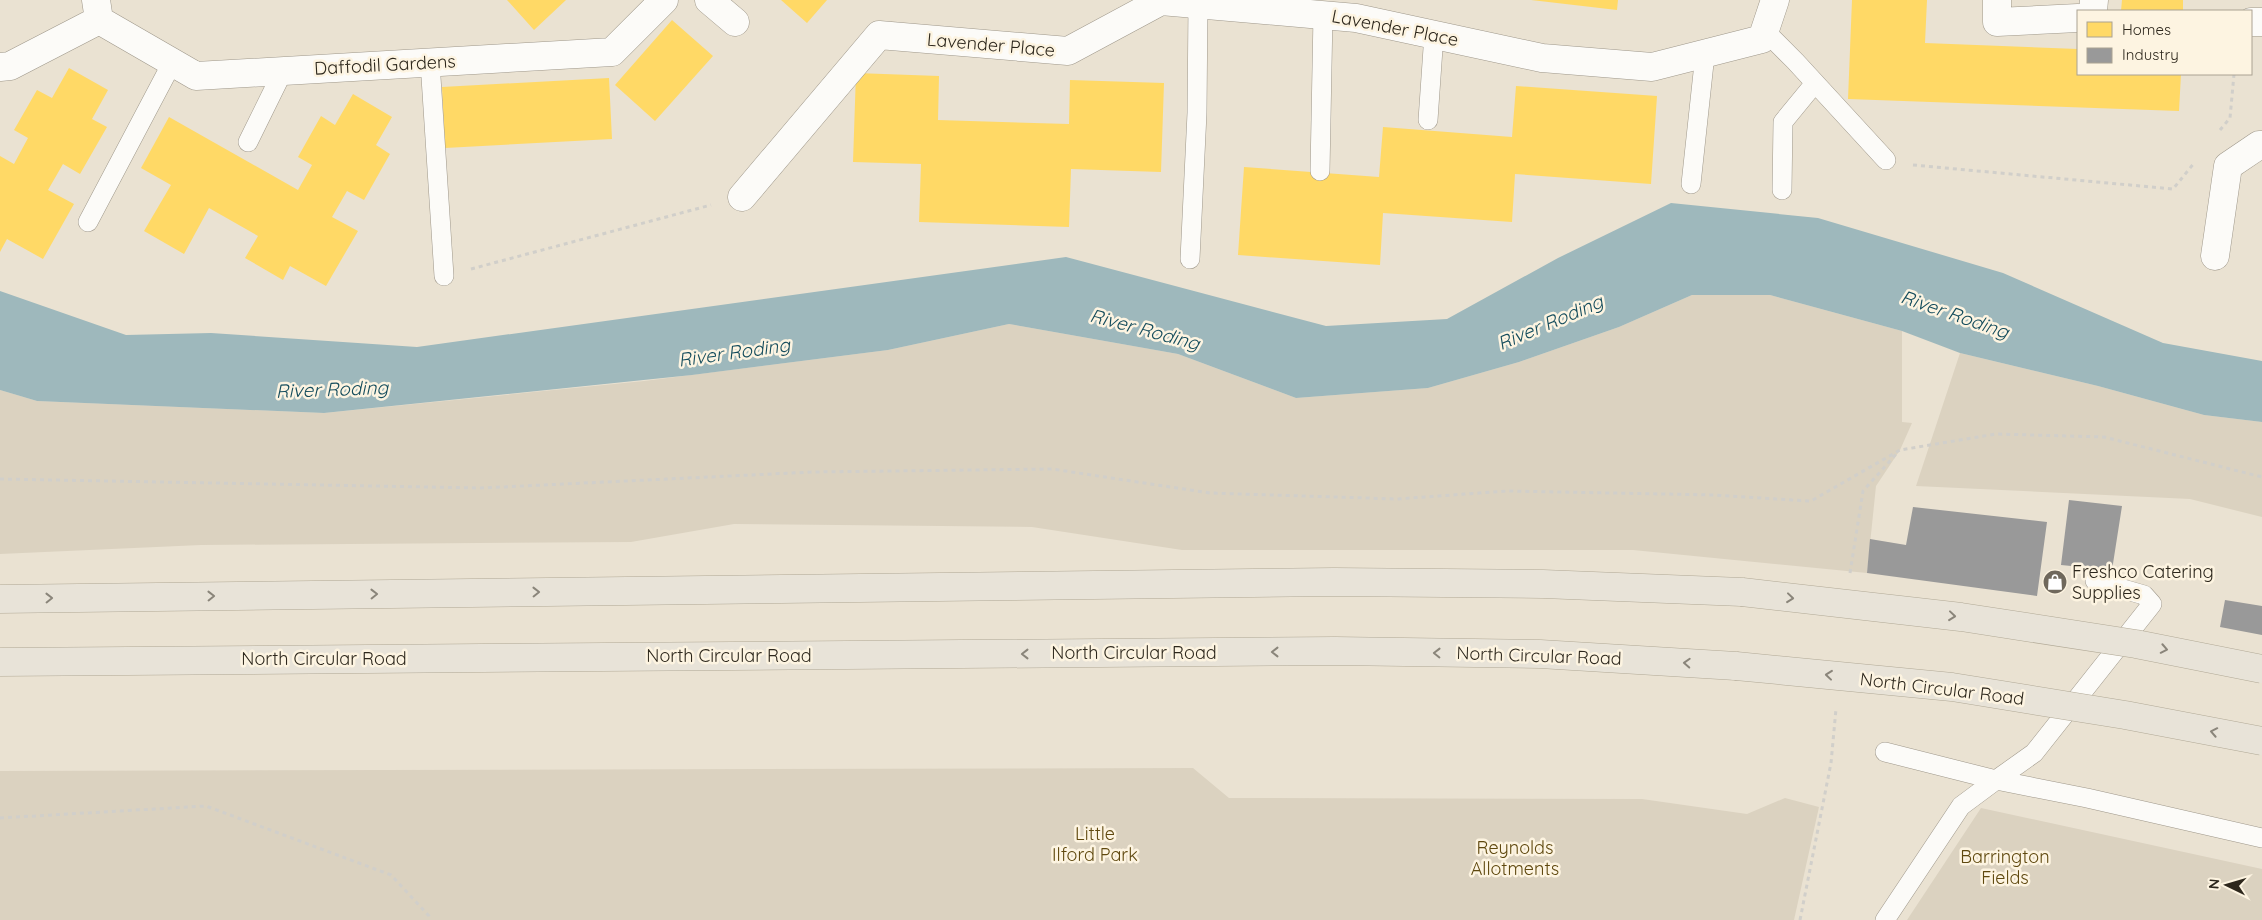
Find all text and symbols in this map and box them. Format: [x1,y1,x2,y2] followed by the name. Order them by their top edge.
[1330,4,1460,51] street label: Lavender Place
[2077,10,2252,75] legend
[2122,20,2171,39] text: Homes
[926,27,1056,62] street label: Lavender Place
[2122,45,2179,64] text: Industry
[314,49,456,80] street label: Daffodil Gardens
[1898,284,2013,344] water label: River Roding
[1494,289,1608,355] water label: River Roding
[1088,303,1204,355] water label: River Roding
[677,332,793,372] water label: River Roding
[275,375,390,403] water label: River Roding
[2072,560,2214,604] place label: Freshco Catering Supplies
[2042,569,2068,595] shop icon: Freshco Catering Supplies
[532,587,540,597] one-way arrow
[370,589,378,599] one-way arrow
[208,591,215,601] one-way arrow
[1786,592,1794,603] one-way arrow
[45,593,53,603] one-way arrow
[1948,610,1956,621] one-way arrow
[1051,641,1217,664] street label: North Circular Road
[1456,641,1622,670] street label: North Circular Road
[646,644,812,667] street label: North Circular Road
[2160,644,2168,654] one-way arrow
[241,647,407,670] street label: North Circular Road
[1271,647,1278,657] one-way arrow
[1433,648,1441,658] one-way arrow
[1021,649,1028,659] one-way arrow
[1683,657,1691,668] one-way arrow
[1859,667,2026,710] street label: North Circular Road
[1824,670,1832,681] one-way arrow
[2210,727,2219,738] one-way arrow
[1052,822,1138,866] park label: Little Ilford Park
[1471,836,1559,880] park label: Reynolds Allotments
[1960,845,2050,889] park label: Barrington Fields
[2202,860,2252,910] north arrow
[2205,878,2223,890] text: N

